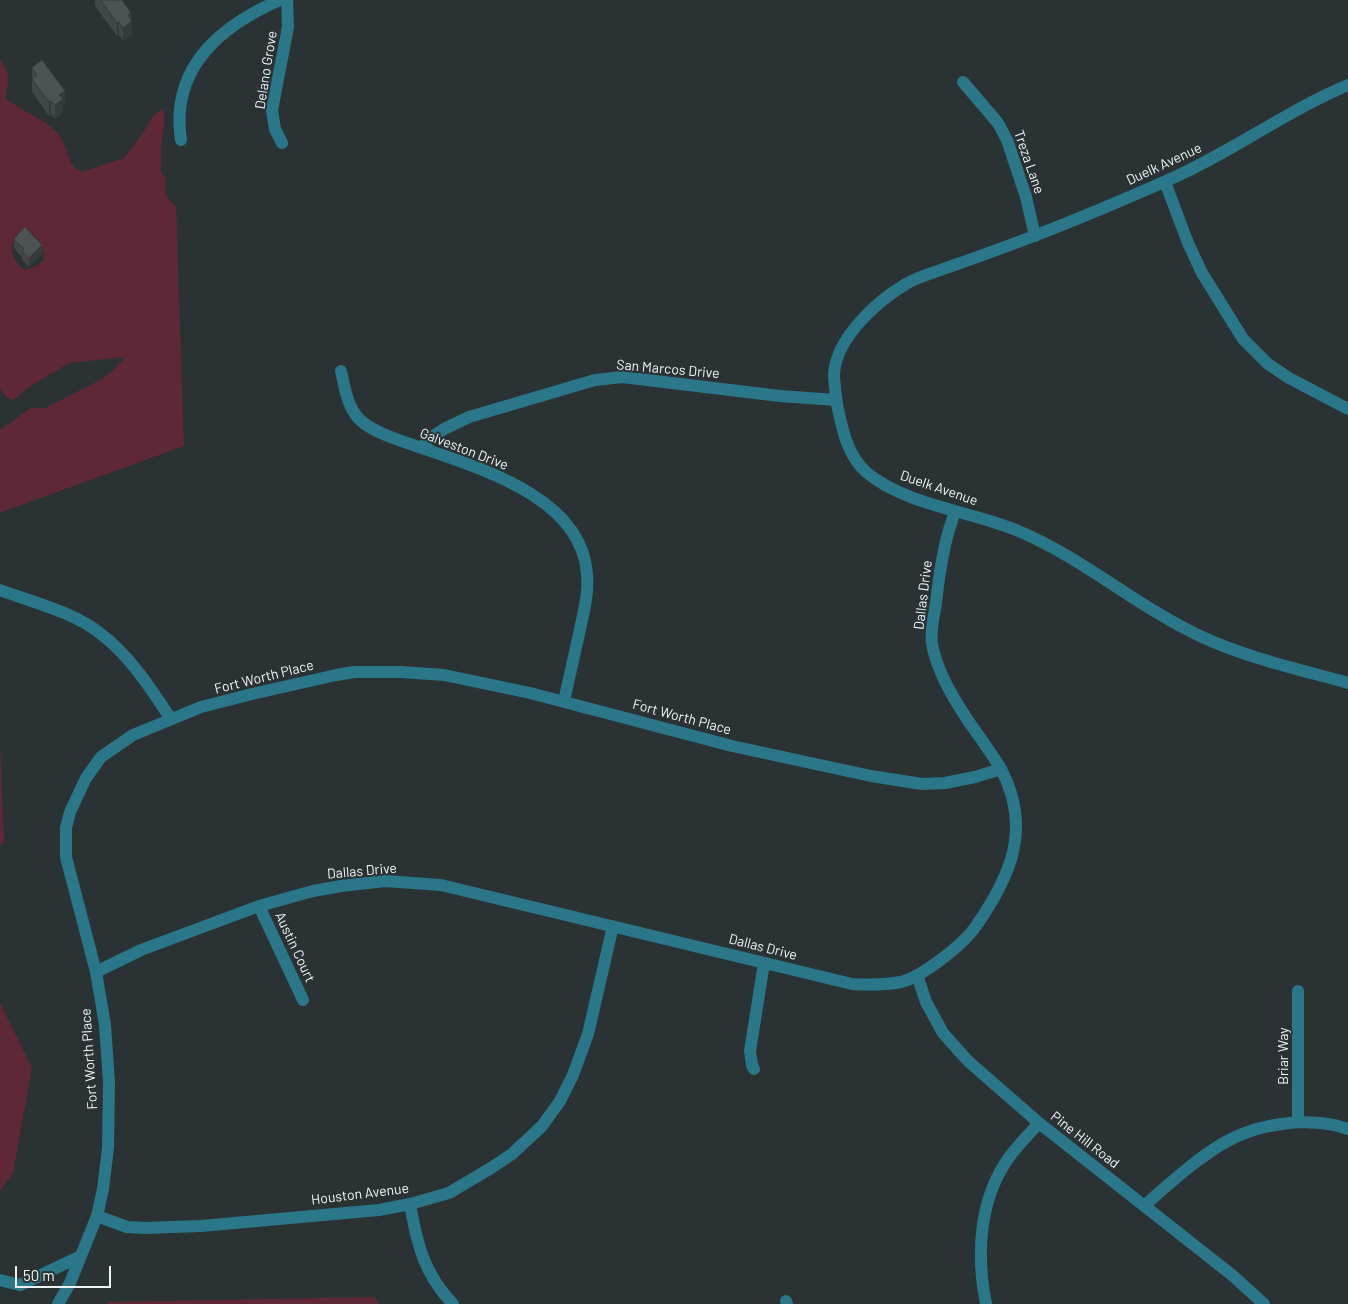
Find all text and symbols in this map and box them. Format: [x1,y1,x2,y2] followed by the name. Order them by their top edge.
[252,30,280,110] street label: Delano Grove
[1010,128,1048,196] street label: Treza Lane
[1124,139,1204,189] street label: Duelk Avenue
[616,356,720,382] street label: San Marcos Drive
[417,424,511,474] street label: Galveston Drive
[898,467,980,509] street label: Duelk Avenue
[910,559,936,631] street label: Dallas Drive
[213,657,315,697] street label: Fort Worth Place
[631,696,733,738] street label: Fort Worth Place
[326,860,398,882] street label: Dallas Drive
[271,909,319,985] street label: Austin Court
[727,930,799,964] street label: Dallas Drive
[77,1008,101,1110] street label: Fort Worth Place
[1275,1027,1291,1085] street label: Briar Way
[1047,1108,1123,1172] street label: Pine Hill Road
[310,1180,410,1208] street label: Houston Avenue
[18,1256,114,1288] scale bar
[23,1266,55,1284] text: 50 m

